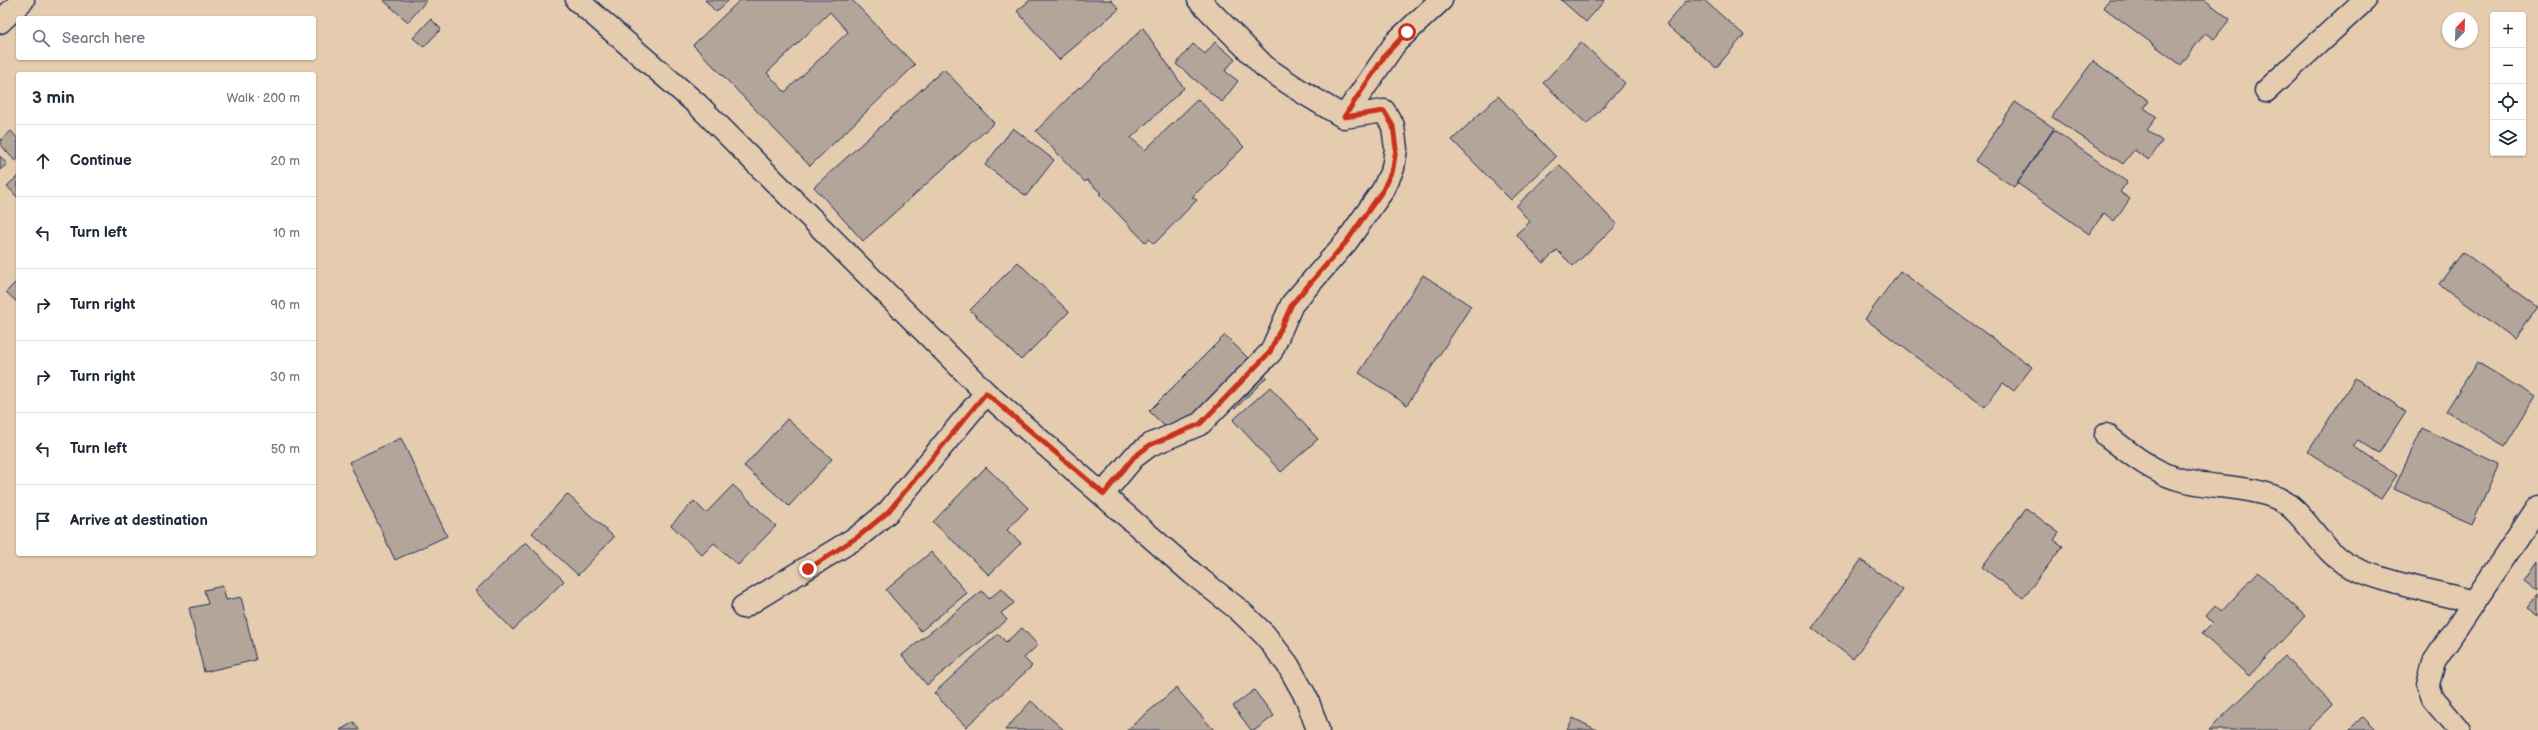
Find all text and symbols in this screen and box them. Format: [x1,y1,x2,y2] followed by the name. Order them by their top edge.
[2442,12,2478,48] north arrow
[2490,12,2526,156] map controls
[2490,12,2526,48] button: +
[16,16,316,60] search box
[1398,23,1416,41] route start
[30,27,52,49] icon: search
[62,29,145,48] text: Search here
[2490,48,2526,84] button: −
[2490,84,2526,120] button: locate
[32,88,75,108] text: 3 min
[227,90,300,106] text: Walk · 200 m
[2490,120,2526,156] button: layers
[32,150,54,172] icon: ahead
[70,151,132,170] text: Continue
[270,153,300,169] text: 20 m
[32,222,54,244] icon: left
[70,223,127,242] text: Turn left
[273,225,300,241] text: 10 m
[32,294,54,316] icon: right
[70,295,135,314] text: Turn right
[271,297,300,313] text: 90 m
[32,366,54,388] icon: right
[70,367,135,386] text: Turn right
[270,369,300,385] text: 30 m
[32,438,54,460] icon: left
[70,439,127,458] text: Turn left
[271,441,300,457] text: 50 m
[32,510,54,532] icon: arrive
[70,511,208,530] text: Arrive at destination
[799,560,817,578] route end

